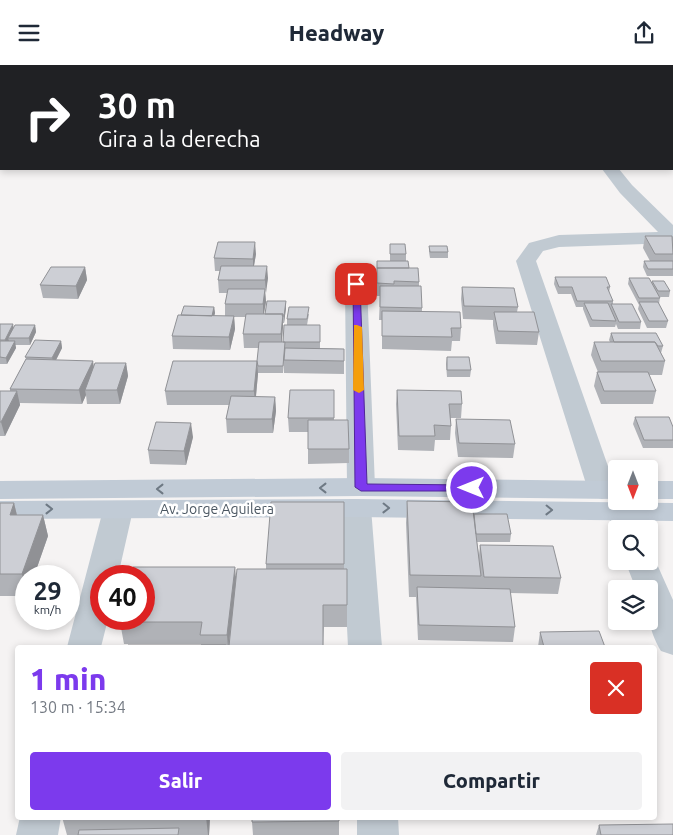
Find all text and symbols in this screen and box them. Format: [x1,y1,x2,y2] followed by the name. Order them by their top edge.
[15,19,43,47] icon: menu
[630,19,658,47] icon: share
[289,20,384,45] text: Headway
[15,85,80,150] icon: right
[98,85,176,125] text: 30 m
[98,126,261,151] text: Gira a la derecha
[335,263,377,305] pin
[342,270,370,298] icon: arrive
[608,460,658,510] north arrow
[608,460,658,630] map controls
[445,461,497,513] position arrow
[318,483,326,493] one-way arrow
[156,484,164,494] one-way arrow
[160,501,274,517] street label: Av. Jorge Aguilera
[382,503,390,513] one-way arrow
[45,504,53,514] one-way arrow
[545,505,553,515] one-way arrow
[608,520,658,570] button: search
[90,565,155,630] speed limit sign: 40
[33,577,62,605] text: 29
[608,580,658,630] button: layers
[34,603,61,616] text: km/h
[30,662,106,696] text: 1 min
[590,662,642,714] button: close
[30,698,126,716] text: 130 m · 15:34
[30,752,331,810] button: Salir
[341,752,642,810] button: Compartir

